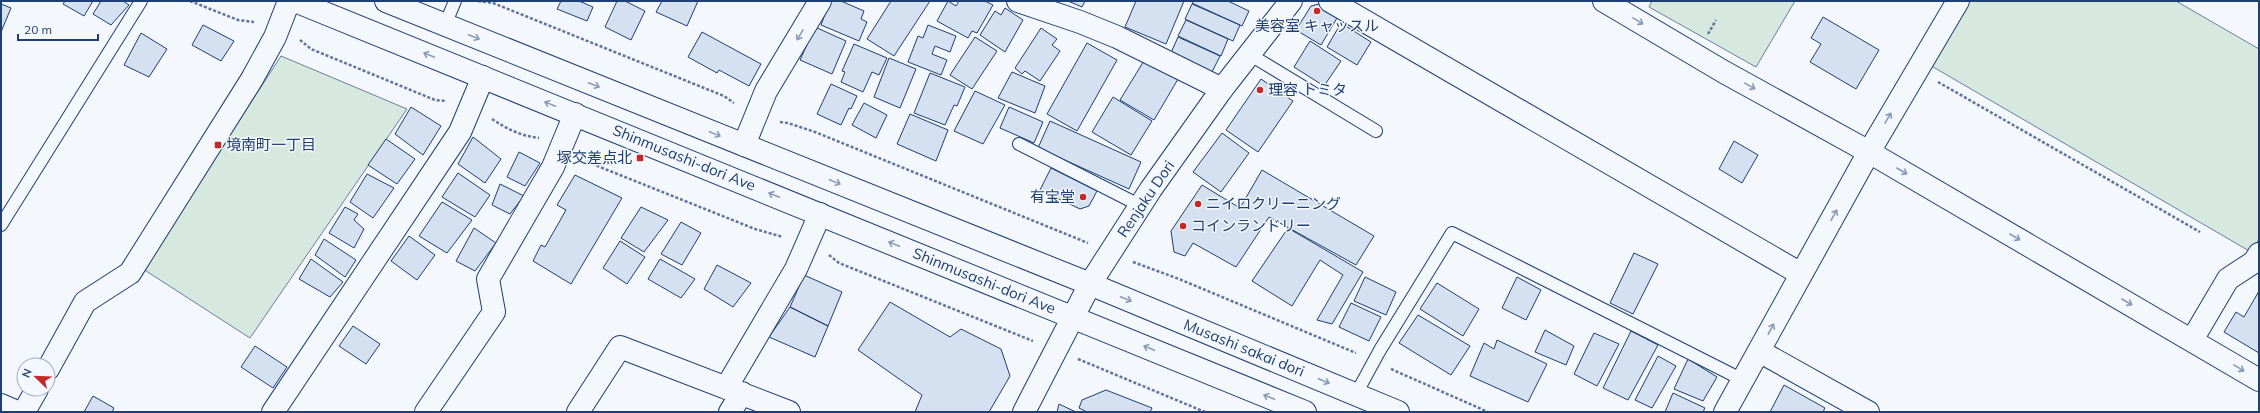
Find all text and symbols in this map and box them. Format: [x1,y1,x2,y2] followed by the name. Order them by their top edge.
[1312,6,1322,16] marker: 美容室 キャッスル
[18,16,98,42] scale bar
[1255,16,1379,35] place label: 美容室 キャッスル
[1632,17,1644,25] one-way arrow
[24,22,52,37] text: 20 m
[795,29,803,41] one-way arrow
[467,33,479,41] one-way arrow
[423,51,435,59] one-way arrow
[1268,80,1347,99] place label: 理容 トミタ
[588,82,600,90] one-way arrow
[1744,83,1756,90] one-way arrow
[1255,85,1265,95] marker: 理容 トミタ
[544,100,556,107] one-way arrow
[1885,112,1893,124] one-way arrow
[610,120,758,195] street label: Shinmusashi-dori Ave
[708,130,720,138] one-way arrow
[226,135,316,154] place label: 境南町一丁目
[213,140,223,150] marker: 境南町一丁目
[557,148,632,167] place label: 塚交差点北
[635,153,645,163] marker: 塚交差点北
[1113,157,1178,241] street label: Renjaku Dori
[1896,168,1908,176] one-way arrow
[829,179,841,187] one-way arrow
[1030,187,1075,206] place label: 有宝堂
[768,190,780,198] one-way arrow
[1078,192,1088,202] marker: 有宝堂
[1206,194,1341,213] place label: ニイロクリーニング
[1193,199,1203,209] marker: ニイロクリーニング
[1830,209,1838,221] one-way arrow
[1191,216,1311,235] place label: コインランドリー
[1178,221,1188,231] marker: コインランドリー
[2009,233,2021,241] one-way arrow
[889,239,901,247] one-way arrow
[910,243,1058,318] street label: Shinmusashi-dori Ave
[1120,295,1132,303] one-way arrow
[2121,299,2133,307] one-way arrow
[1181,315,1307,380] street label: Musashi sakai dori
[1768,323,1776,335] one-way arrow
[1143,343,1155,351] one-way arrow
[16,357,56,397] north arrow
[2233,364,2245,372] one-way arrow
[19,367,35,380] text: N
[1317,378,1329,385] one-way arrow
[1263,393,1275,401] one-way arrow

